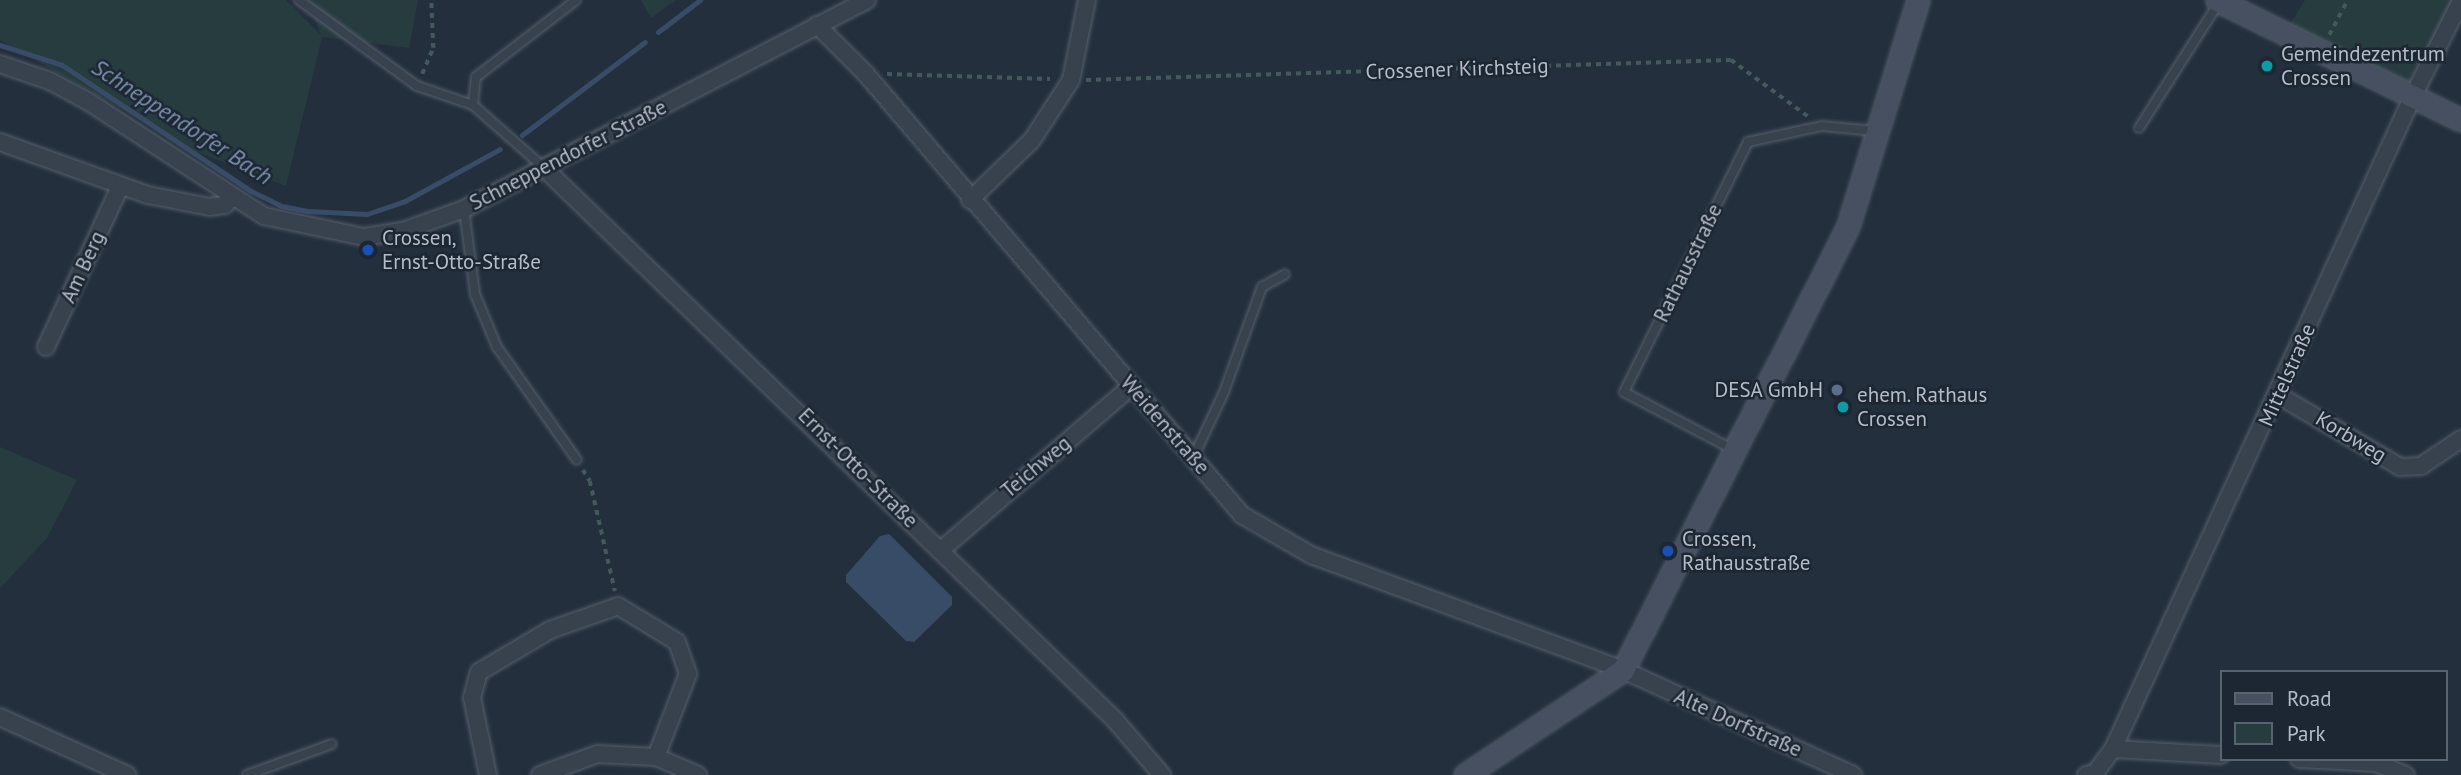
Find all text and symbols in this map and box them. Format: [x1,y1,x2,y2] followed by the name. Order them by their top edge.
[2281,41,2445,91] place label: Gemeindezentrum Crossen
[87,53,277,191] water label: Schneppendorfer Bach
[1365,53,1549,85] street label: Crossener Kirchsteig
[2259,58,2275,74] marker: Gemeindezentrum Crossen
[465,94,671,216] street label: Schneppendorfer Straße
[1649,200,1727,326] street label: Rathausstraße
[382,225,541,275] place label: Crossen, Ernst-Otto-Straße
[55,227,111,307] street label: Am Berg
[360,242,376,258] marker: Crossen, Ernst-Otto-Straße
[2253,320,2321,430] street label: Mittelstraße
[1115,370,1215,480] street label: Weidenstraße
[1714,377,1823,403] place label: DESA GmbH
[1829,382,1845,398] marker: DESA GmbH
[1857,382,1989,432] place label: ehem. Rathaus Crossen
[1835,399,1851,415] marker: ehem. Rathaus Crossen
[793,403,923,533] street label: Ernst-Otto-Straße
[2311,406,2391,468] street label: Korbweg
[996,431,1076,503] street label: Teichweg
[1682,526,1810,576] place label: Crossen, Rathausstraße
[1660,543,1676,559] marker: Crossen, Rathausstraße
[2220,670,2447,761] legend
[1670,684,1806,762] street label: Alte Dorfstraße
[2287,685,2331,712] text: Road
[2287,720,2326,747] text: Park

